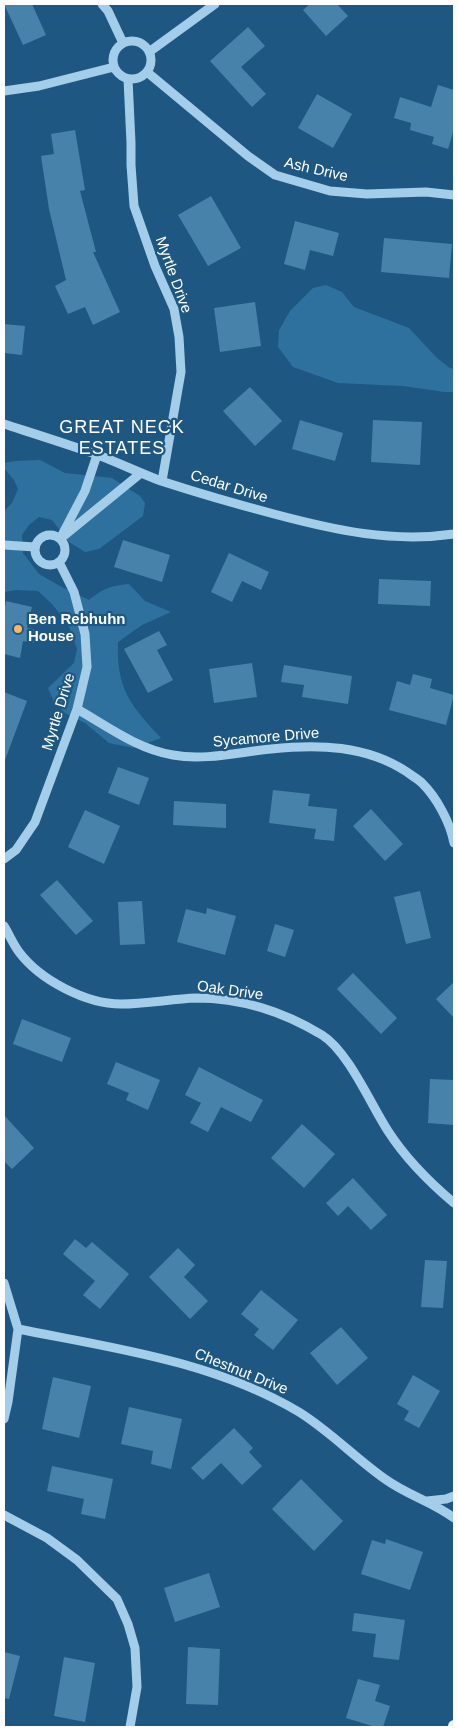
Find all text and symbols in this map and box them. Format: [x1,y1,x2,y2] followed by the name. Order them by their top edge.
[282,154,350,186] street label: Ash Drive
[151,234,195,316] street label: Myrtle Drive
[58,417,186,459] district label: GREAT NECK ESTATES
[188,467,270,507] street label: Cedar Drive
[28,611,125,646] place label: Ben Rebhuhn House
[12,623,24,635] marker: Ben Rebhuhn House
[39,671,79,753] street label: Myrtle Drive
[212,724,320,752] street label: Sycamore Drive
[196,977,264,1005] street label: Oak Drive
[192,1345,290,1399] street label: Chestnut Drive

